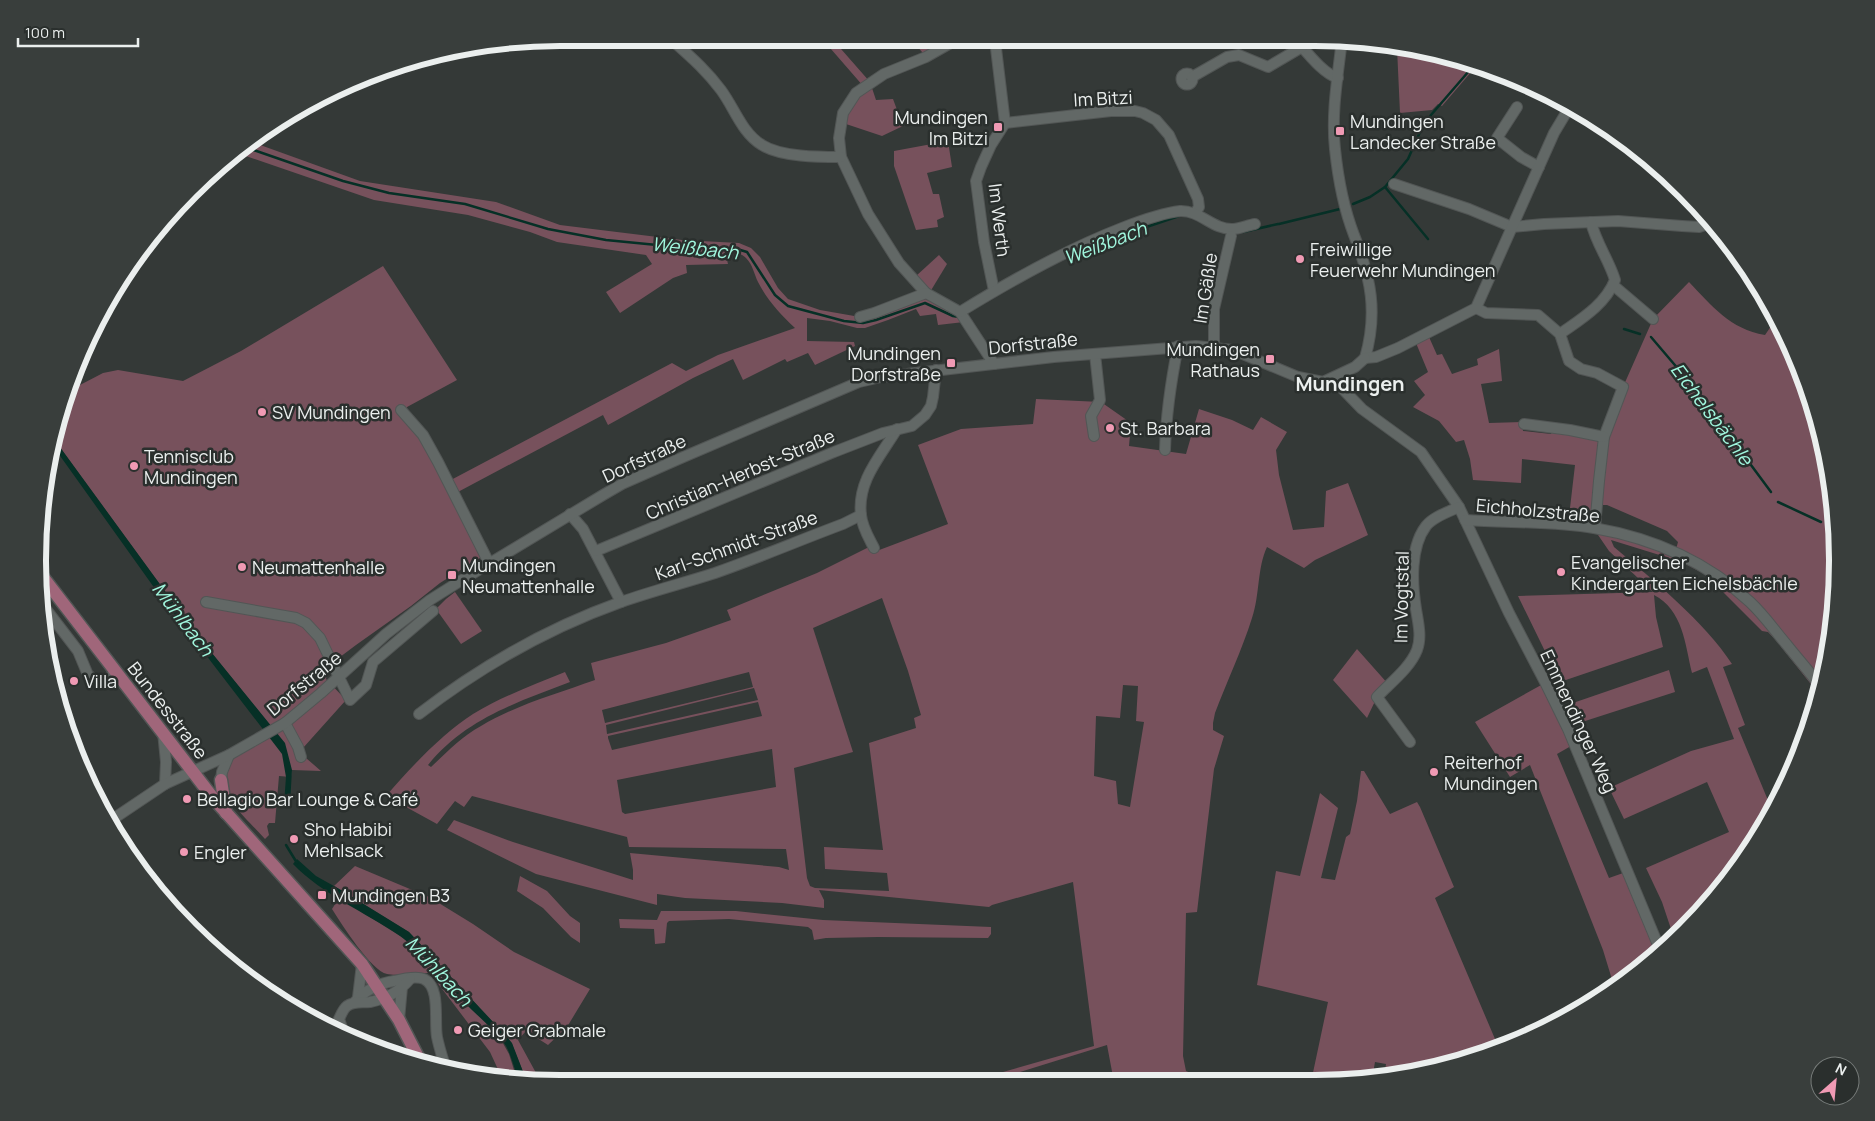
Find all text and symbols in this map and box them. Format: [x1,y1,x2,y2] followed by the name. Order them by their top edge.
[18,15,138,47] scale bar
[25,22,65,43] text: 100 m
[1073,84,1133,112] street label: Im Bitzi
[894,105,988,150] place label: Mundingen Im Bitzi
[1350,109,1496,154] place label: Mundingen Landecker Straße
[992,121,1004,133] marker: Mundingen Im Bitzi
[1334,125,1346,137] marker: Mundingen Landecker Straße
[984,182,1016,258] street label: Im Werth
[1060,215,1151,271] water label: Weißbach
[650,231,740,266] water label: Weißbach
[1310,237,1495,282] place label: Freiwillige Feuerwehr Mundingen
[1188,251,1222,325] street label: Im Gäßle
[1294,253,1306,265] marker: Freiwillige Feuerwehr Mundingen
[987,326,1079,360] street label: Dorfstraße
[1166,337,1260,382] place label: Mundingen Rathaus
[847,341,941,386] place label: Mundingen Dorfstraße
[1264,353,1276,365] marker: Mundingen Rathaus
[945,357,957,369] marker: Mundingen Dorfstraße
[1665,358,1760,472] water label: Eichelsbächle
[1296,370,1404,397] district label: Mundingen
[272,400,391,424] place label: SV Mundingen
[256,406,268,418] marker: SV Mundingen
[1120,416,1211,440] place label: St. Barbara
[1104,422,1116,434] marker: St. Barbara
[642,423,838,525] street label: Christian-Herbst-Straße
[598,428,690,488] street label: Dorfstraße
[144,444,238,489] place label: Tennisclub Mundingen
[128,460,140,472] marker: Tennisclub Mundingen
[1475,493,1601,527] street label: Eichholzstraße
[651,504,821,586] street label: Karl-Schmidt-Straße
[1571,550,1798,595] place label: Evangelischer Kindergarten Eichelsbächle
[1388,551,1414,643] street label: Im Vogtstal
[462,553,595,598] place label: Mundingen Neumattenhalle
[252,555,385,579] place label: Neumattenhalle
[236,561,248,573] marker: Neumattenhalle
[1555,566,1567,578] marker: Evangelischer Kindergarten Eichelsbächle
[446,569,458,581] marker: Mundingen Neumattenhalle
[147,577,220,662] water label: Mühlbach
[262,645,346,721] street label: Dorfstraße
[1535,646,1623,796] street label: Emmendinger Weg
[123,656,213,764] street label: Bundesstraße
[84,669,117,693] place label: Villa
[68,675,80,687] marker: Villa
[1444,750,1538,795] place label: Reiterhof Mundingen
[1428,766,1440,778] marker: Reiterhof Mundingen
[197,787,418,811] place label: Bellagio Bar Lounge & Café
[181,793,193,805] marker: Bellagio Bar Lounge & Café
[304,817,392,862] place label: Sho Habibi Mehlsack
[288,833,300,845] marker: Sho Habibi Mehlsack
[194,840,247,864] place label: Engler
[178,846,190,858] marker: Engler
[332,883,450,907] place label: Mundingen B3
[316,889,328,901] marker: Mundingen B3
[400,930,479,1012] water label: Mühlbach
[468,1018,606,1042] place label: Geiger Grabmale
[452,1024,464,1036] marker: Geiger Grabmale
[1810,1056,1860,1106] north arrow
[1832,1058,1850,1080] text: N

